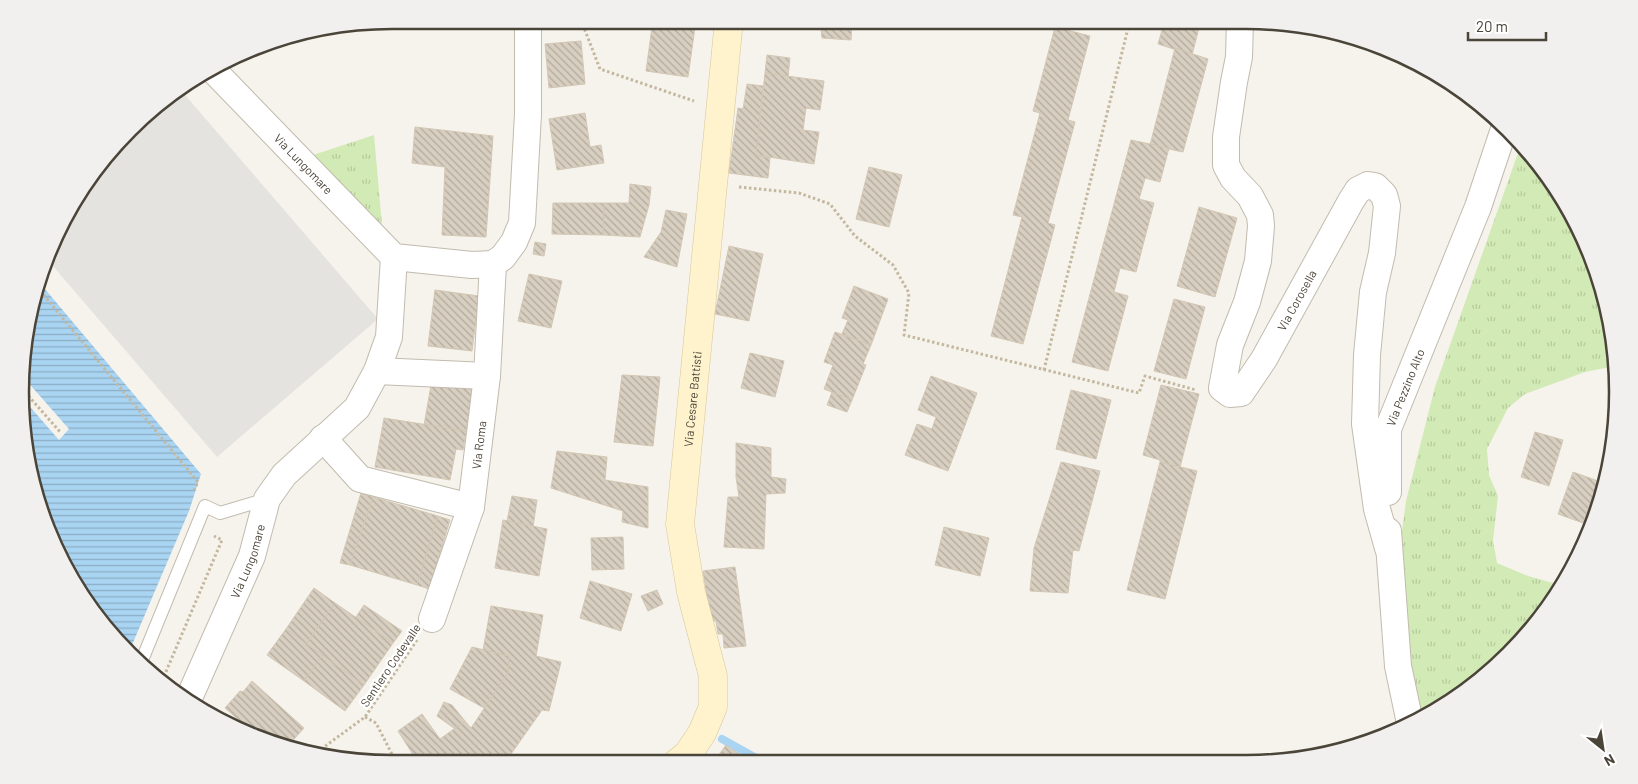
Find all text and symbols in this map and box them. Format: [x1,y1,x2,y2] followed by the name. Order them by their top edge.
[1468,10,1546,42] scale bar
[1476,17,1508,35] text: 20 m
[271,131,336,197] street label: Via Lungomare
[1274,267,1319,333] street label: Via Corosella
[1383,347,1427,428] street label: Via Pezzino Alto
[681,351,704,447] street label: Via Cesare Battisti
[469,420,488,470] street label: Via Roma
[227,523,267,600] street label: Via Lungomare
[357,621,423,709] street label: Sentiero Codevalle
[1578,724,1628,774] north arrow
[1601,751,1618,770] text: N

